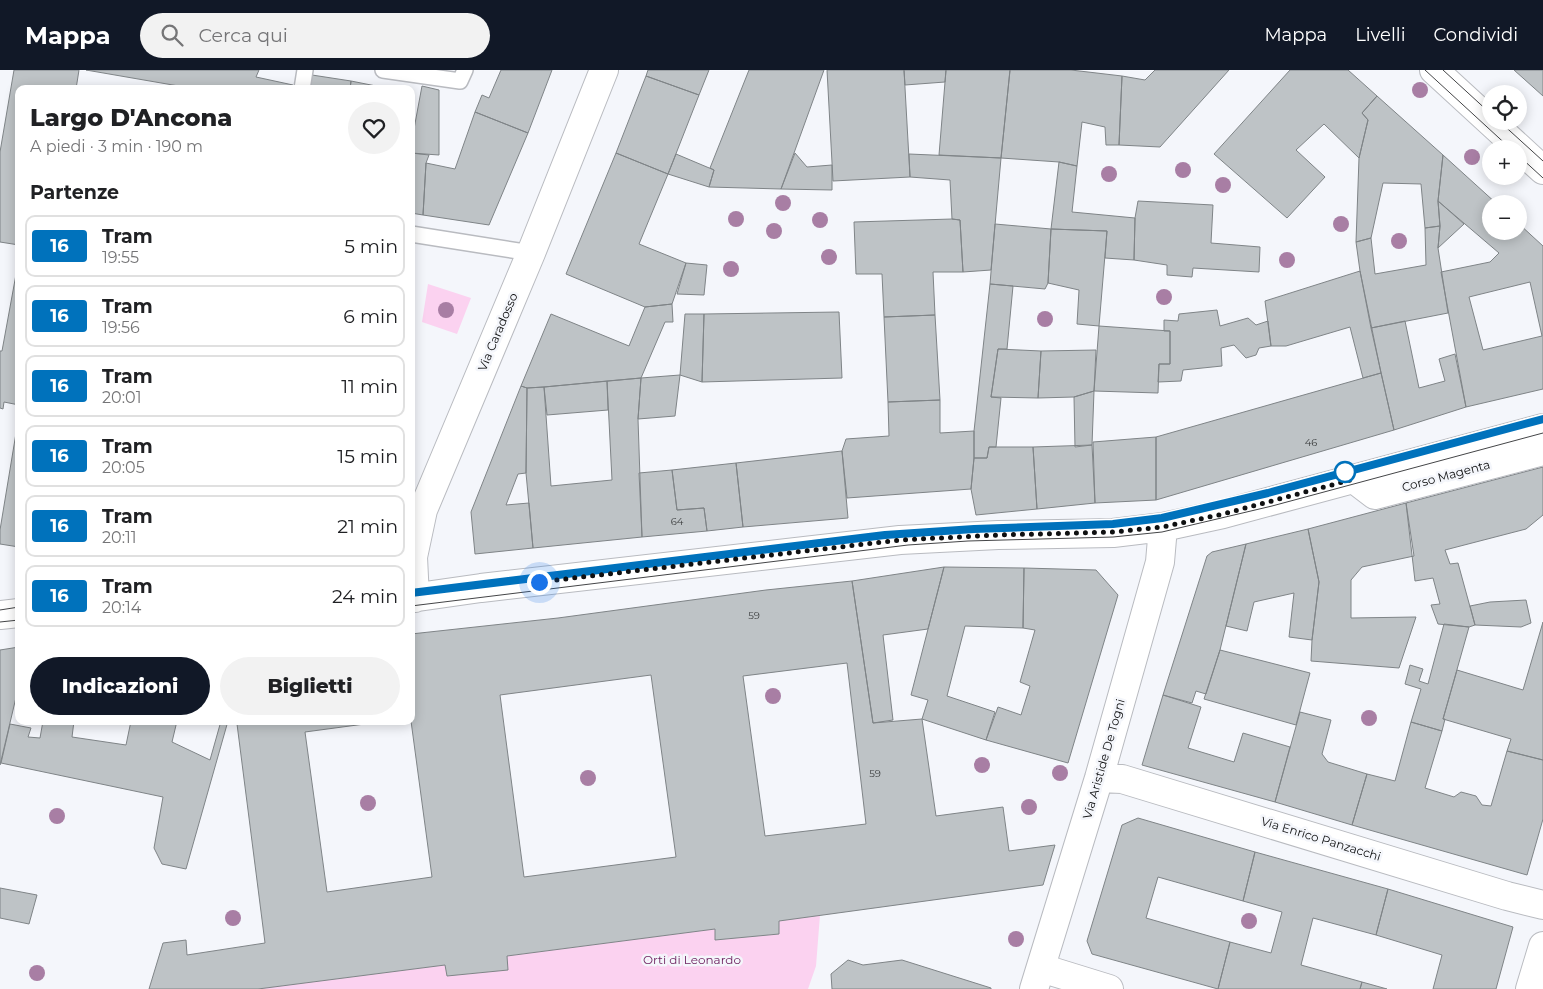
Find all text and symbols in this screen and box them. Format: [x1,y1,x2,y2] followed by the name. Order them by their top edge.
[140,13,490,58] search box
[25,21,110,50] text: Mappa
[158,21,186,49] icon: search
[198,24,288,47] text: Cerca qui
[1264,24,1327,46] text: Mappa
[1355,24,1406,46] text: Livelli
[1434,24,1518,46] text: Condividi
[1482,85,1527,240] map controls
[1482,85,1527,130] button: locate
[348,102,400,154] button: heart
[30,103,232,132] text: Largo D'Ancona
[30,137,203,156] text: A piedi · 3 min · 190 m
[1482,140,1527,185] button: +
[30,181,119,204] text: Partenze
[1482,195,1527,240] button: −
[102,225,153,248] text: Tram
[50,235,69,257] text: 16
[344,235,398,258] text: 5 min
[102,248,139,267] text: 19:55
[474,290,521,373] street label: Via Caradosso
[102,295,153,318] text: Tram
[50,305,69,327] text: 16
[343,305,398,328] text: 6 min
[102,318,140,337] text: 19:56
[102,365,153,388] text: Tram
[50,375,69,397] text: 16
[341,375,398,398] text: 11 min
[102,388,141,407] text: 20:01
[102,435,153,458] text: Tram
[1305,436,1317,449] house number: 46
[50,445,69,467] text: 16
[337,445,398,468] text: 15 min
[1400,457,1492,495] street label: Corso Magenta
[102,458,145,477] text: 20:05
[1334,461,1356,483] unlabelled marker
[102,505,153,528] text: Tram
[50,515,69,537] text: 16
[337,515,398,538] text: 21 min
[671,515,684,528] house number: 64
[102,528,137,547] text: 20:11
[527,570,552,595] your location
[102,575,153,598] text: Tram
[50,585,69,607] text: 16
[332,585,398,608] text: 24 min
[102,598,141,617] text: 20:14
[748,609,760,622] house number: 59
[30,657,210,715] button: Indicazioni
[220,657,400,715] button: Biglietti
[1079,697,1128,821] street label: Via Aristide De Togni
[869,767,881,780] house number: 59
[1259,813,1383,864] street label: Via Enrico Panzacchi
[643,952,741,967] park label: Orti di Leonardo

